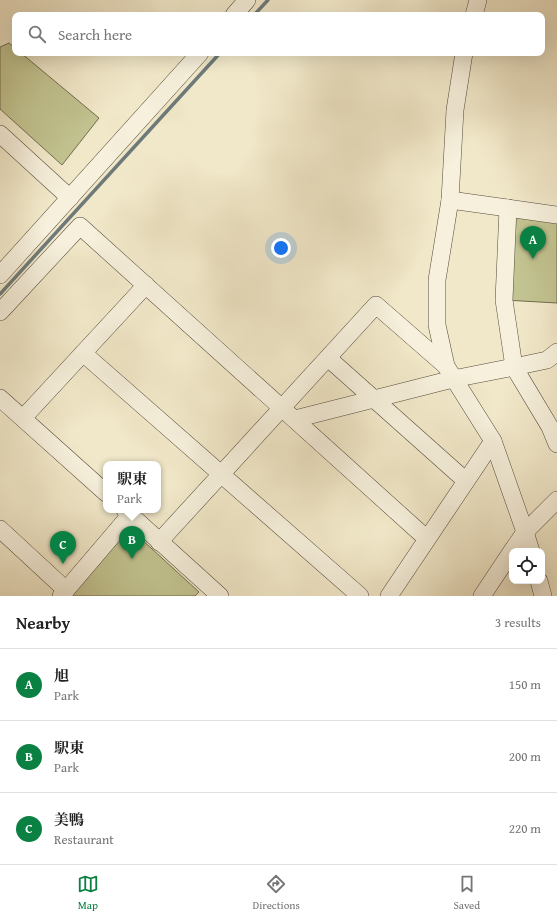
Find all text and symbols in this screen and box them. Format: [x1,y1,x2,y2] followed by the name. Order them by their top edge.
[12,12,545,56] search box
[26,23,48,45] icon: search
[58,24,132,45] text: Search here
[520,226,546,259] pin: A
[271,238,291,258] your location
[103,461,161,513] popup
[117,468,147,489] text: 駅東
[117,489,142,508] text: Park
[119,526,145,559] pin: B
[50,531,76,564] pin: C
[509,548,545,584] map controls
[509,548,545,584] button: locate
[16,610,70,635] text: Nearby
[495,613,541,632] text: 3 results
[54,665,69,686] text: 旭
[25,675,33,694] text: A
[509,675,541,694] text: 150 m
[54,686,79,705] text: Park
[54,737,84,758] text: 駅東
[25,747,33,766] text: B
[509,747,541,766] text: 200 m
[54,758,79,777] text: Park
[54,809,84,830] text: 美鴨
[25,819,33,838] text: C
[509,819,541,838] text: 220 m
[54,830,114,849] text: Restaurant
[77,873,99,913] tab: Map
[253,873,300,913] tab: Directions
[453,873,480,913] tab: Saved

